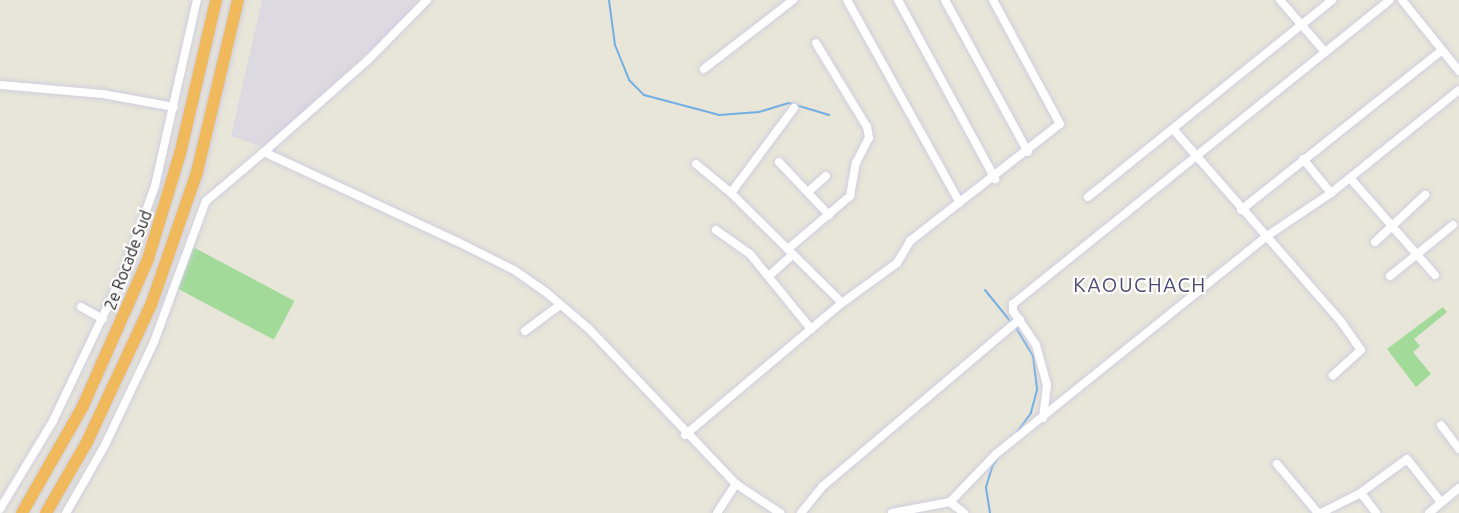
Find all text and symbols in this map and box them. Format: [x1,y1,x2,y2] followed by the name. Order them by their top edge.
[100,207,156,313] street label: 2e Rocade Sud
[1073,272,1207,296] district label: KAOUCHACH

